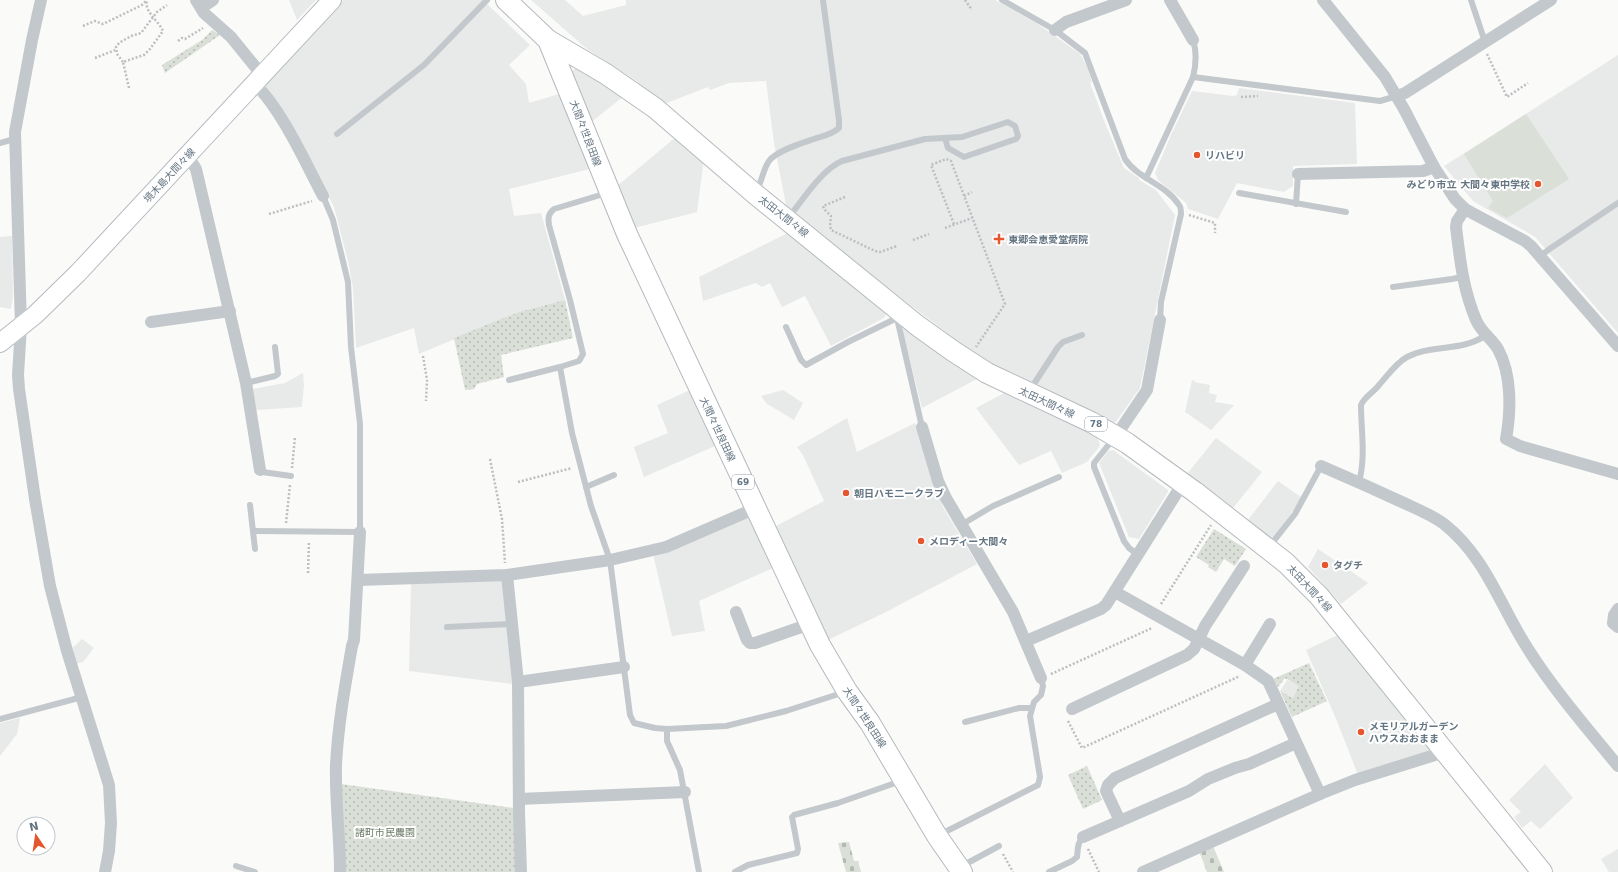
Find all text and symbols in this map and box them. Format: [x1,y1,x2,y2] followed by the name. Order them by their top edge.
[568,99,603,168] street label: 大間々世良田線
[141,146,197,205] street label: 境木島大間々線
[1192,150,1202,160] marker: リハビリ
[1205,150,1245,161] place label: リハビリ
[1407,179,1530,190] place label: みどり市立 大間々東中学校
[1533,179,1543,189] marker: みどり市立 大間々東中学校
[757,194,811,239] street label: 太田大間々線
[993,233,1005,245] marker: 東郷会恵愛堂病院
[1008,234,1088,245] place label: 東郷会恵愛堂病院
[1017,385,1076,420] street label: 太田大間々線
[698,395,737,463] street label: 大間々世良田線
[1085,417,1107,431] road number: 78
[732,475,754,489] road number: 69
[841,488,851,498] marker: 朝日ハモ二ークラブ
[854,488,944,499] place label: 朝日ハモ二ークラブ
[916,536,926,546] marker: メロディー大間々
[929,536,1008,547] place label: メロディー大間々
[1320,560,1330,570] marker: タグチ
[1333,560,1363,571] place label: タグチ
[1285,563,1334,614] street label: 太田大間々線
[841,685,888,750] street label: 大間々世良田線
[1369,721,1459,744] place label: メモリアルガーデン ハウスおおまま
[1356,727,1366,737] marker: メモリアルガーデン ハウスおおまま
[16,816,56,856] north arrow
[28,819,40,834] text: N
[355,827,415,838] park label: 諸町市民農園

